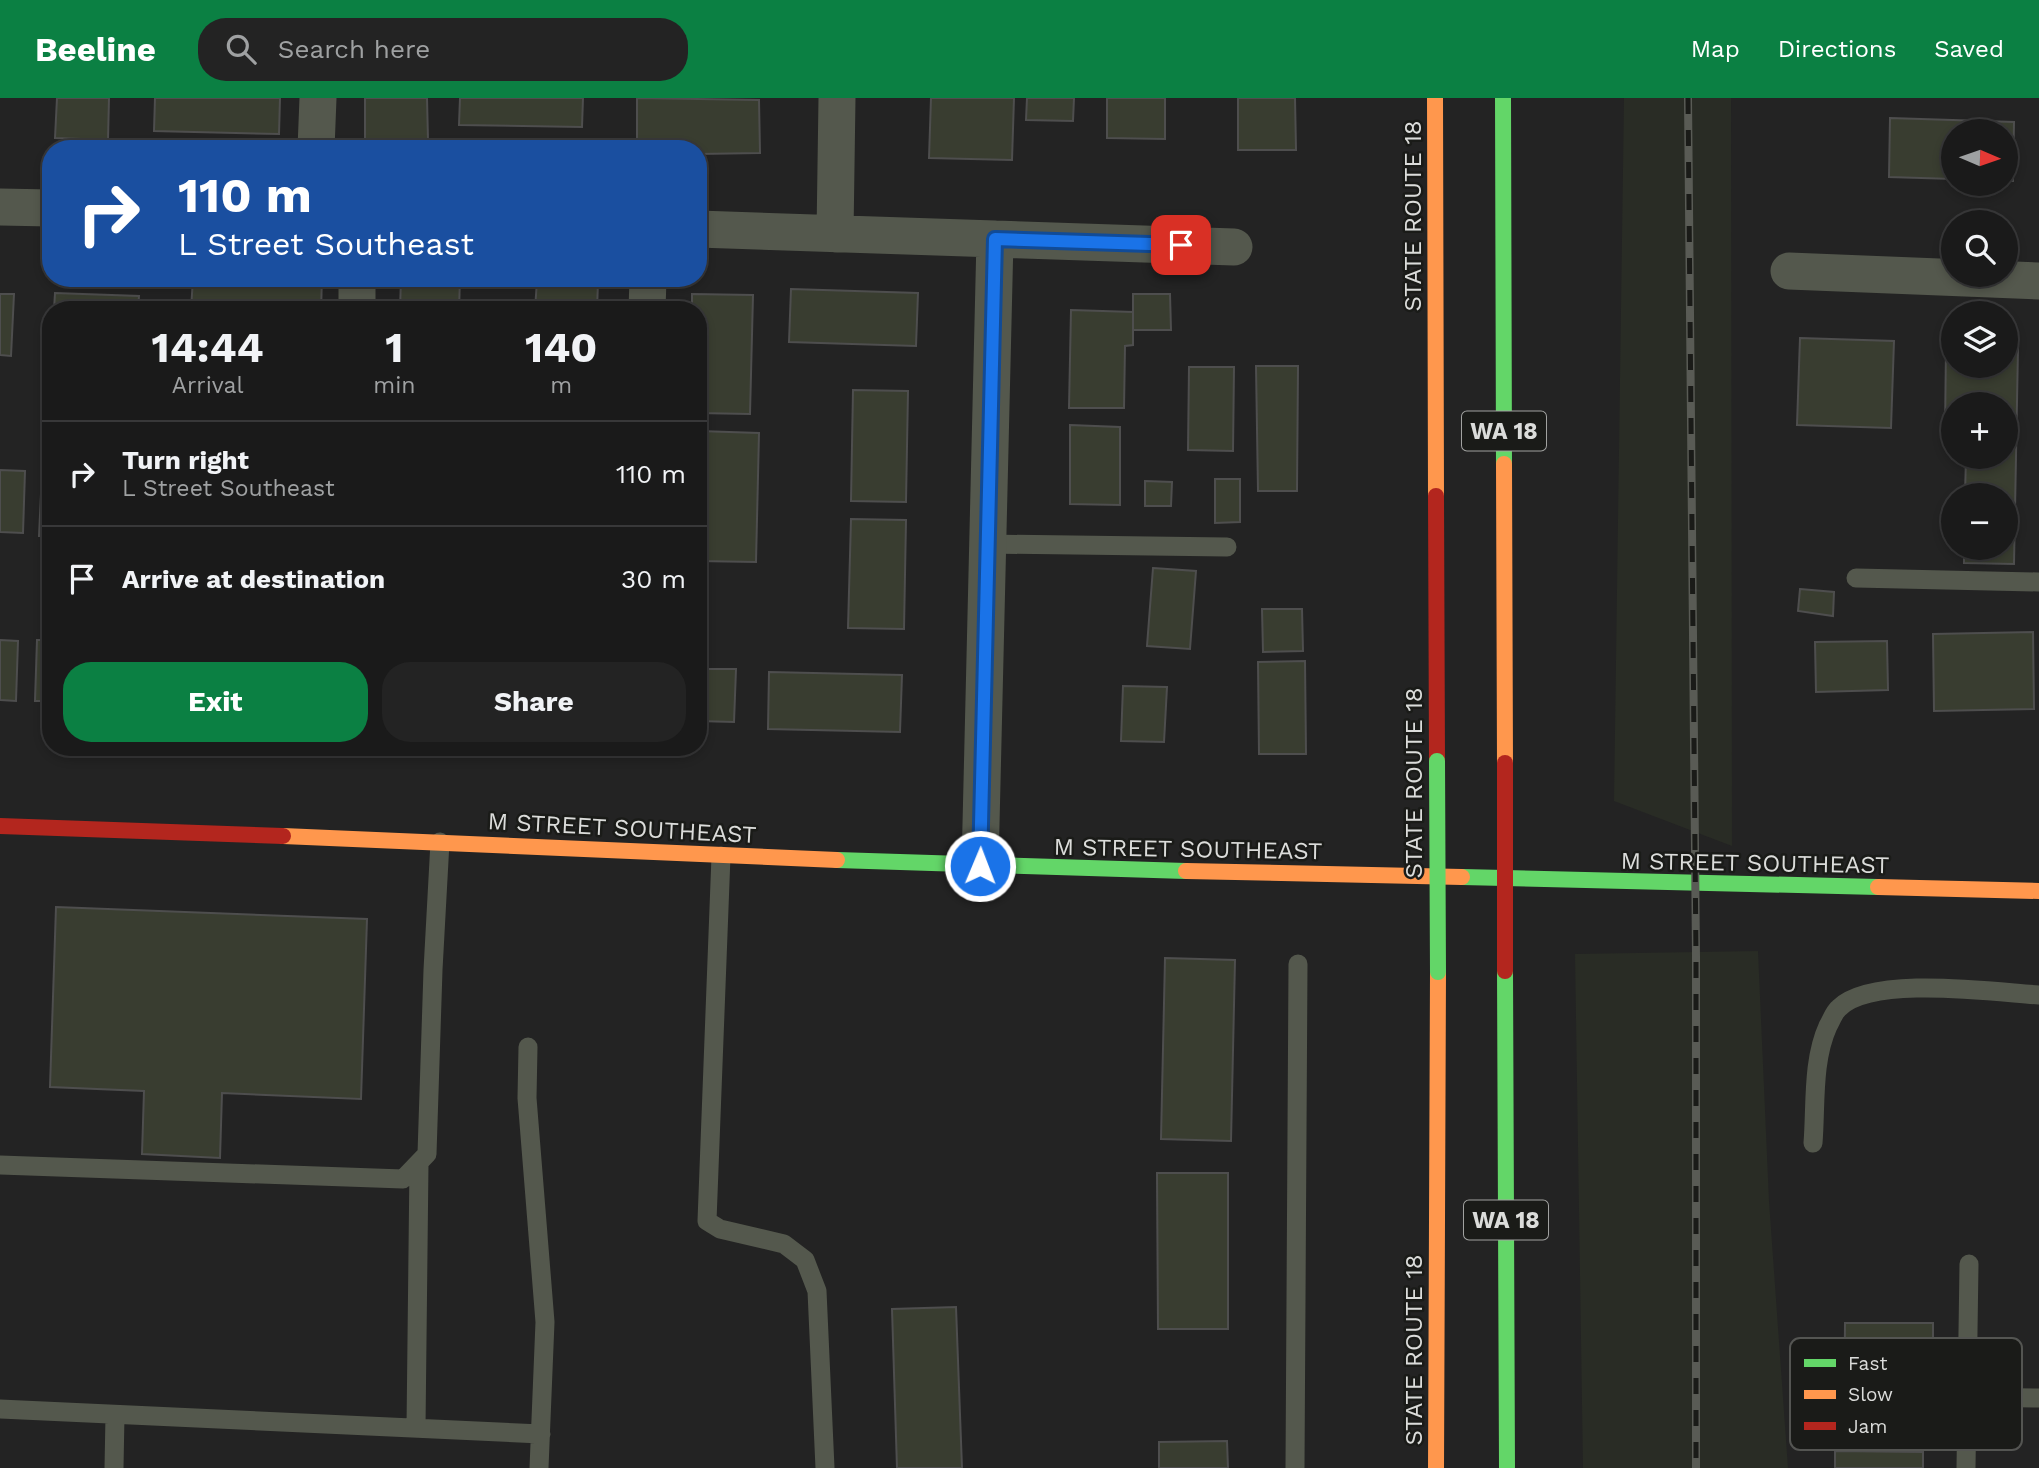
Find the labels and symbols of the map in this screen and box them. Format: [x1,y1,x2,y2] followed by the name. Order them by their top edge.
[1941,119,2018,196] north arrow
[1399,120,1427,312] street label: STATE ROUTE 18
[1151,215,1211,275] pin
[1462,412,1546,450] road number: WA 18
[1400,687,1428,879] street label: STATE ROUTE 18
[487,807,757,849] street label: M STREET SOUTHEAST
[943,829,1017,903] position arrow
[1053,833,1323,865] street label: M STREET SOUTHEAST
[1620,847,1890,879] street label: M STREET SOUTHEAST
[1464,1200,1548,1240] road number: WA 18
[1400,1254,1428,1446] street label: STATE ROUTE 18
[1790,1338,2022,1450] legend
[1848,1352,1887,1375] text: Fast
[1848,1383,1893,1406] text: Slow
[1848,1415,1887,1438] text: Jam

